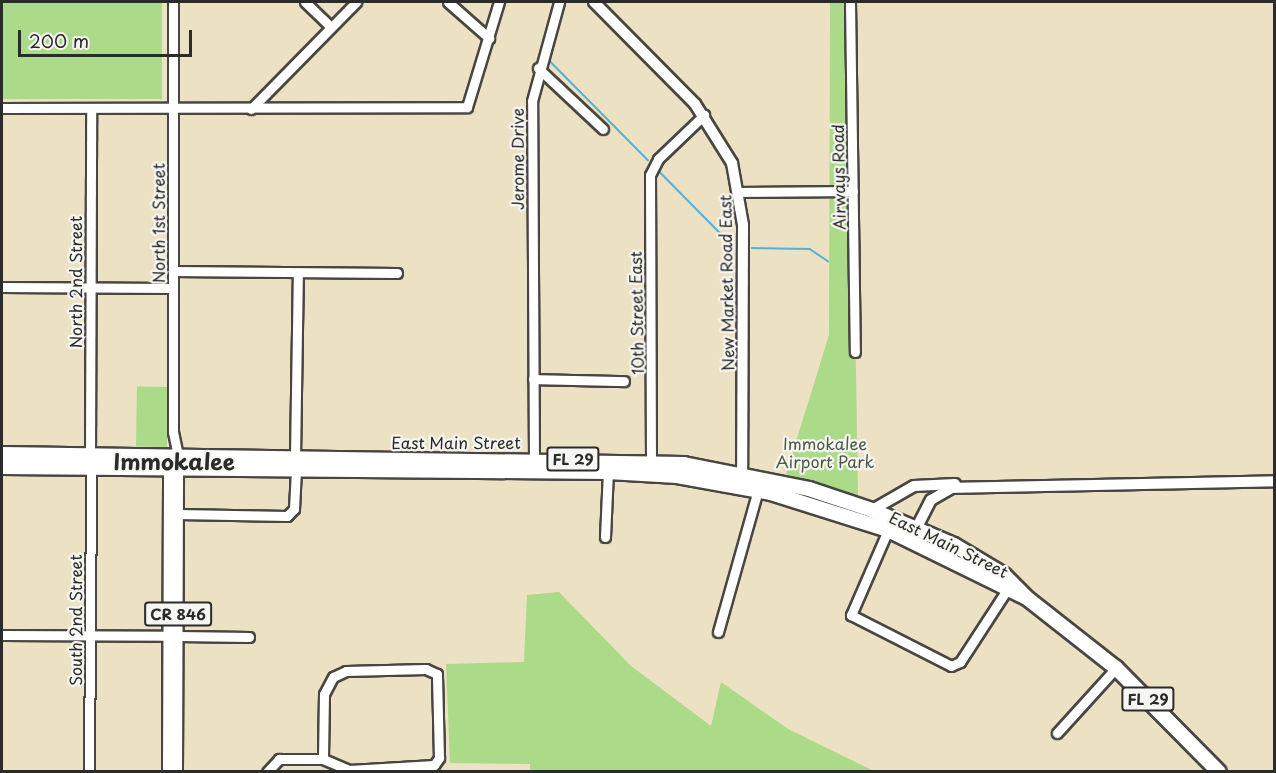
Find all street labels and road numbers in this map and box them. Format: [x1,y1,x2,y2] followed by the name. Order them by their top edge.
[507,108,527,210] street label: Jerome Drive
[827,124,849,230] street label: Airways Road
[148,161,168,285] street label: North 1st Street
[715,194,737,372] street label: New Market Road East
[65,215,85,349] street label: North 2nd Street
[625,250,647,376] street label: 10th Street East
[391,432,521,452] street label: East Main Street
[546,447,600,471] road number: FL 29
[886,507,1012,581] street label: East Main Street
[65,554,85,686] street label: South 2nd Street
[144,602,213,626] road number: CR 846
[1121,687,1175,711] road number: FL 29

